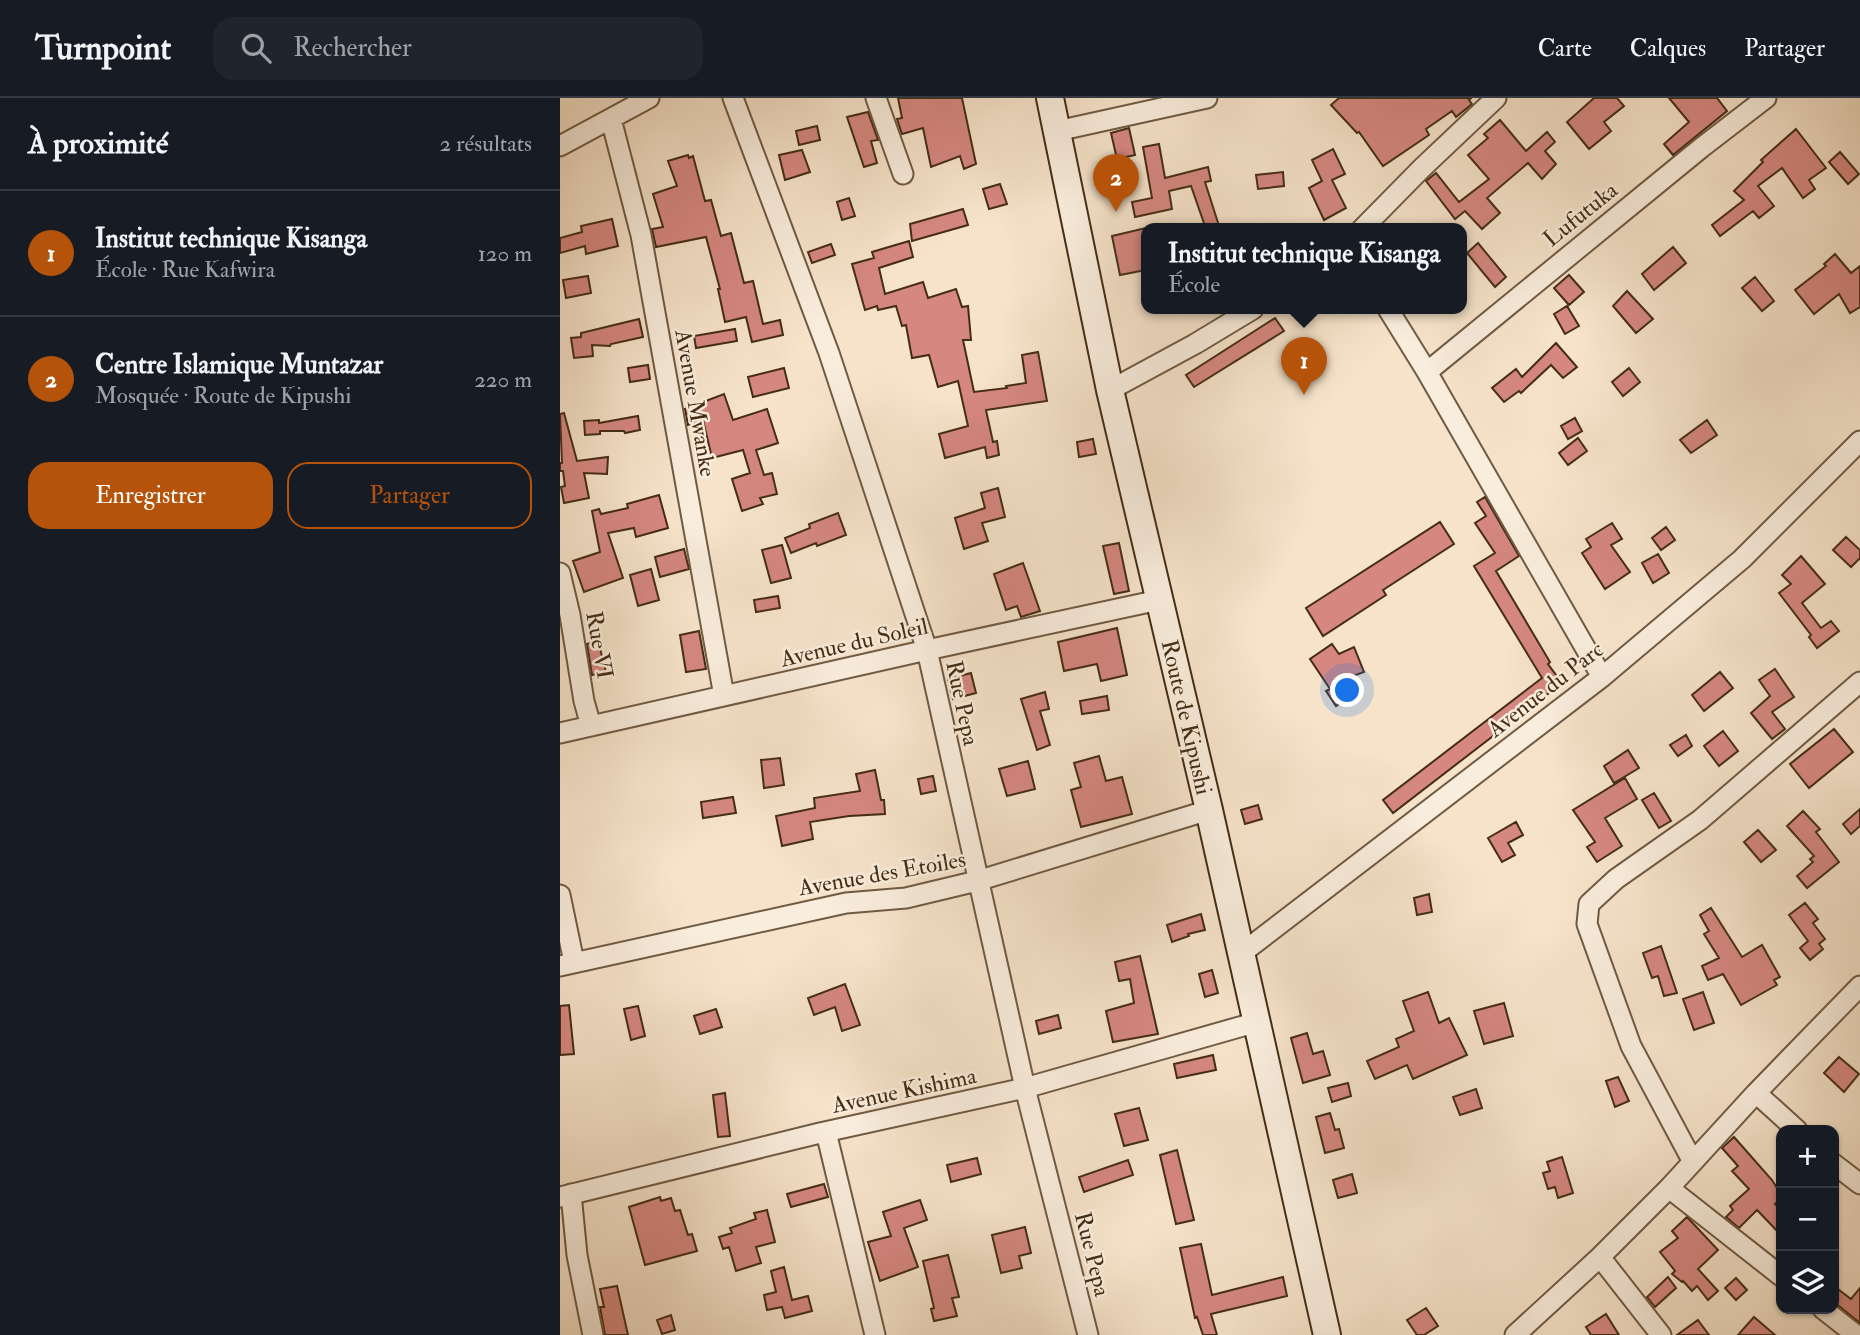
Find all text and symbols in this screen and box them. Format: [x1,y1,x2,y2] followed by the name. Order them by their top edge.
[213,17,703,80] search box
[35,28,171,69] text: Turnpoint
[237,29,275,67] icon: search
[293,32,412,64] text: Rechercher
[1538,33,1592,64] text: Carte
[1630,33,1706,64] text: Calques
[1744,33,1825,64] text: Partager
[28,125,168,162] text: À proximité
[440,129,532,158] text: 2 résultats
[1093,154,1139,212] pin: 2
[1537,175,1624,253] street label: Lufutuka
[95,223,367,255] text: Institut technique Kisanga
[1141,223,1467,314] popup
[1168,238,1440,270] text: Institut technique Kisanga
[47,239,55,268] text: 1
[478,239,532,268] text: 120 m
[95,255,275,284] text: École · Rue Kafwira
[1168,270,1220,299] text: École
[668,326,723,479] street label: Avenue Mwanke
[1281,337,1327,395] pin: 1
[95,349,383,381] text: Centre Islamique Muntazar
[45,365,57,394] text: 2
[474,365,532,394] text: 220 m
[95,381,352,410] text: Mosquée · Route de Kipushi
[28,462,273,529] button: Enregistrer
[287,462,532,529] button: Partager
[579,609,620,681] street label: Rue VI
[776,611,931,674] street label: Avenue du Soleil
[1481,635,1609,744] street label: Avenue du Parc
[1154,637,1218,798] street label: Route de Kipushi
[938,658,986,749] street label: Rue Pepa
[1330,673,1364,707] your location
[795,844,968,903] street label: Avenue des Etoiles
[828,1061,980,1120] street label: Avenue Kishima
[1776,1125,1839,1314] map controls
[1776,1125,1839,1188] button: +
[1776,1188,1839,1251] button: −
[1067,1209,1117,1300] street label: Rue Pepa
[1776,1251,1839,1314] button: layers

